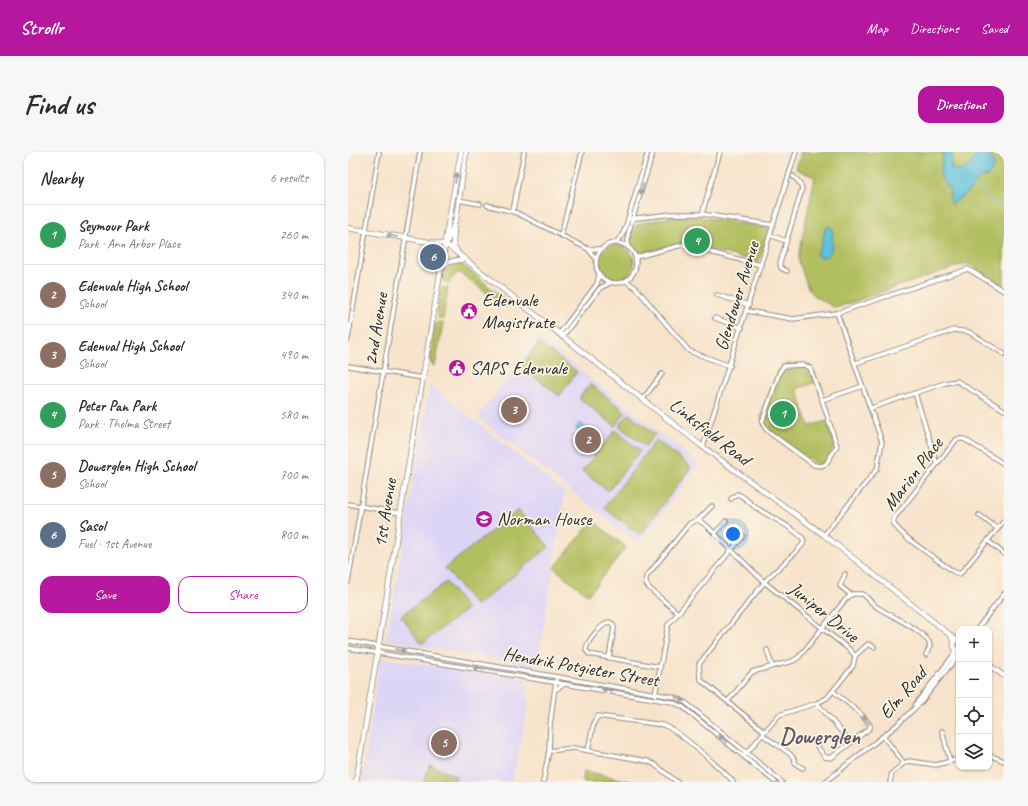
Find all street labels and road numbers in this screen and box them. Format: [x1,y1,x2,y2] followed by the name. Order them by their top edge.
[709,237,765,353] street label: Glendower Avenue
[358,289,394,367] street label: 2nd Avenue
[665,393,757,473] street label: Linksfield Road
[878,431,949,515] street label: Marion Place
[368,475,403,549] street label: 1st Avenue
[783,576,865,649] street label: Juniper Drive
[501,642,662,693] street label: Hendrik Potgieter Street
[874,660,934,724] street label: Elm Road

